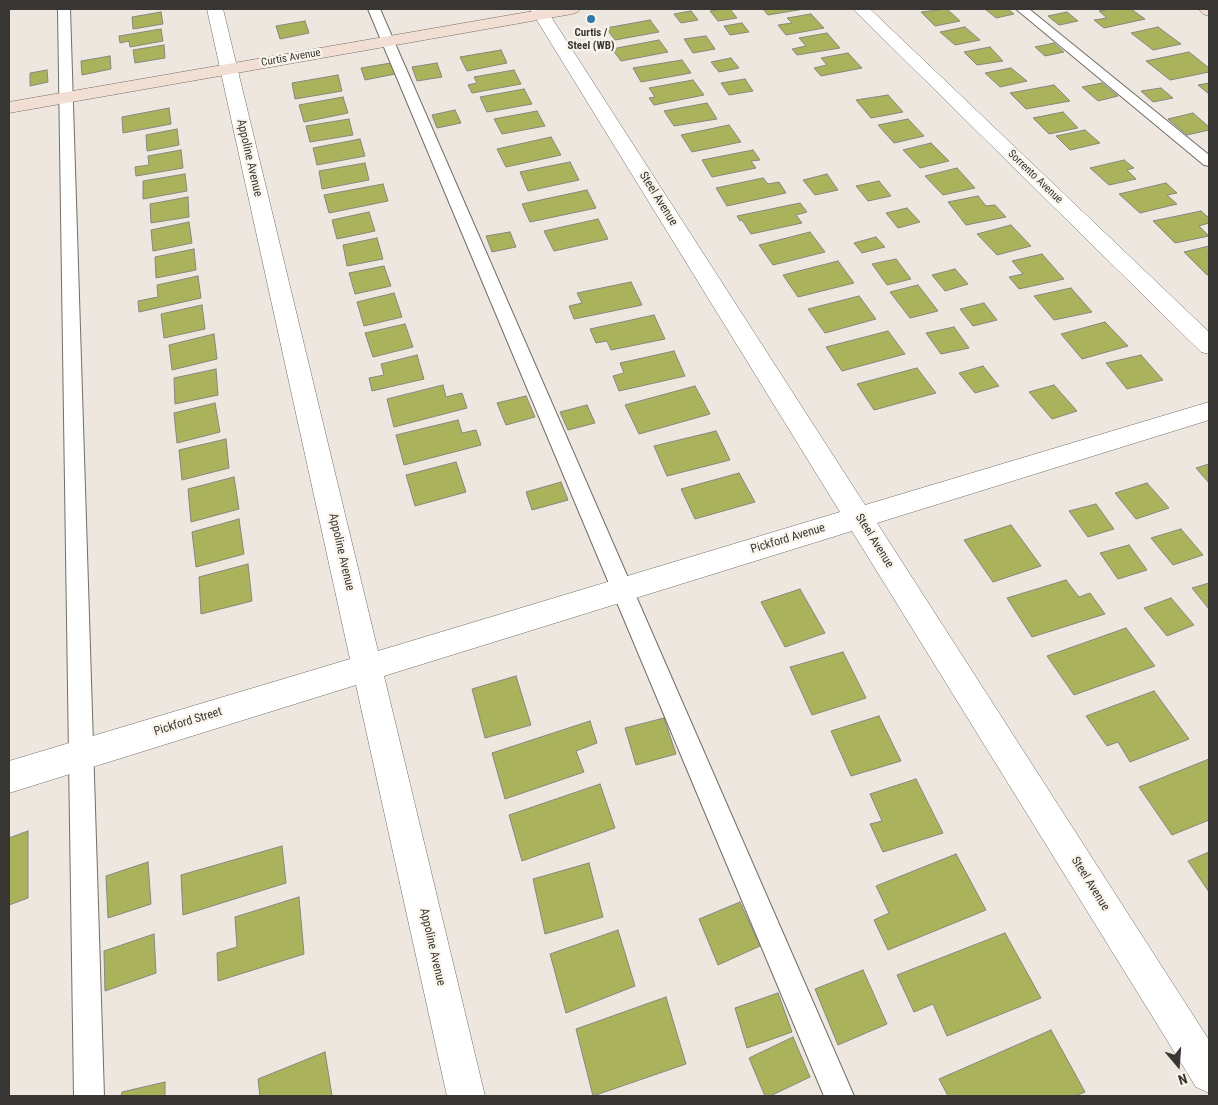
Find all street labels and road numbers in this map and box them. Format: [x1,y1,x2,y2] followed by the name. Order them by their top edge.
[260,46,322,70] street label: Curtis Avenue
[233,118,265,198] street label: Appoline Avenue
[1005,148,1065,206] street label: Sorrento Avenue
[636,169,680,229] street label: Steel Avenue
[852,511,896,571] street label: Steel Avenue
[325,512,357,592] street label: Appoline Avenue
[749,521,827,557] street label: Pickford Avenue
[152,705,224,739] street label: Pickford Street
[1068,854,1112,914] street label: Steel Avenue
[416,907,448,987] street label: Appoline Avenue

